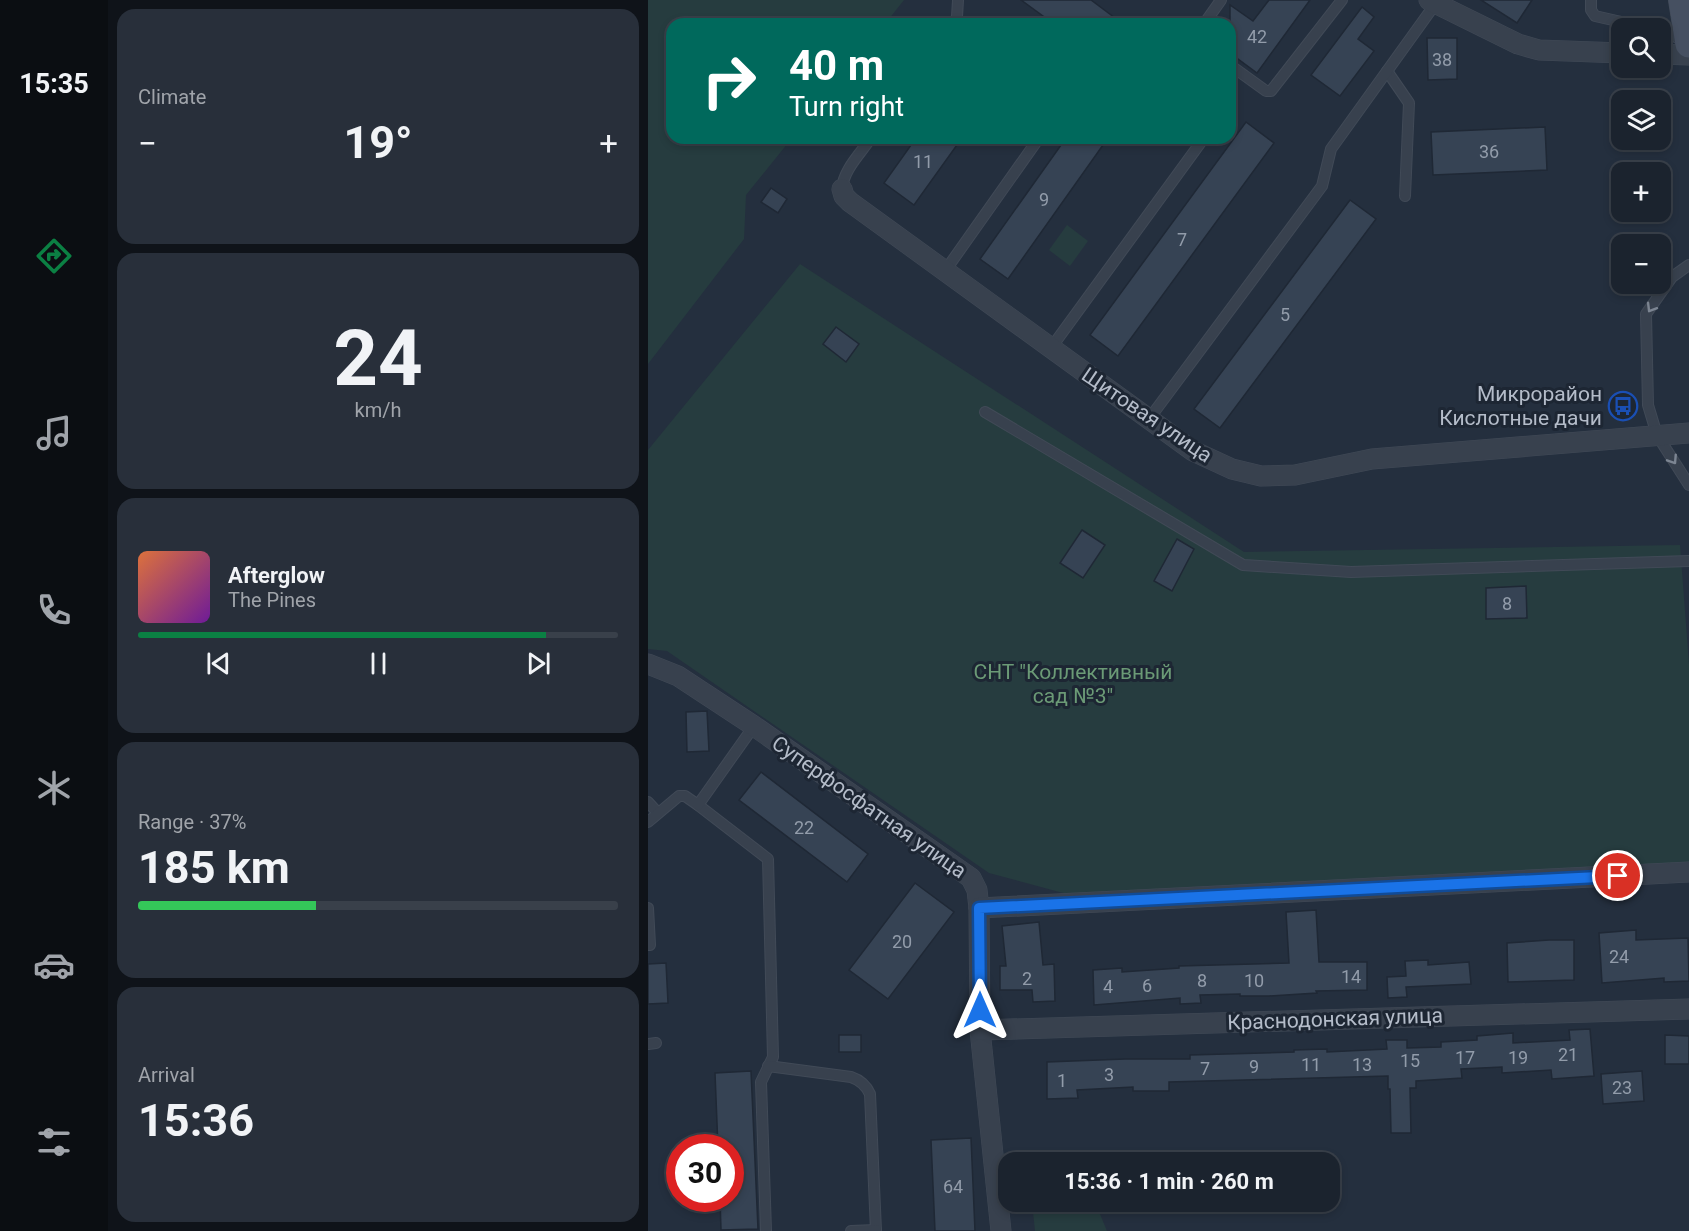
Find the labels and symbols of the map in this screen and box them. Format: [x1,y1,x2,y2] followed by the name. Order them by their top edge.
[1247,26,1267,47] house number: 42
[1432,49,1452,70] house number: 38
[1479,141,1499,162] house number: 36
[913,151,933,172] house number: 11
[1039,189,1049,210] house number: 9
[1177,229,1187,250] house number: 7
[1647,301,1658,312] one-way arrow
[1280,304,1290,325] house number: 5
[1077,363,1217,467] street label: Щитовая улица
[1439,382,1602,430] place label: Микрорайон Кислотные дачи
[1607,390,1639,422] bus stop icon: Микрорайон Кислотные дачи
[1666,453,1677,464] one-way arrow
[1502,593,1512,614] house number: 8
[974,660,1172,708] park label: СНТ "Коллективный сад №3"
[767,731,971,883] street label: Суперфосфатная улица
[794,817,814,838] house number: 22
[1592,850,1643,901] pin
[892,931,912,952] house number: 20
[1609,946,1629,967] house number: 24
[1341,966,1361,987] house number: 14
[1022,968,1032,989] house number: 2
[1197,970,1207,991] house number: 8
[1244,970,1264,991] house number: 10
[1142,975,1152,996] house number: 6
[1103,976,1113,997] house number: 4
[948,978,1012,1042] position arrow
[1227,1003,1443,1035] street label: Краснодонская улица
[1558,1044,1578,1065] house number: 21
[1455,1047,1475,1068] house number: 17
[1508,1047,1528,1068] house number: 19
[1400,1050,1420,1071] house number: 15
[1301,1054,1321,1075] house number: 11
[1352,1054,1372,1075] house number: 13
[1249,1056,1259,1077] house number: 9
[1200,1058,1210,1079] house number: 7
[1104,1064,1114,1085] house number: 3
[1057,1070,1067,1091] house number: 1
[1612,1077,1632,1098] house number: 23
[666,1134,744,1212] speed limit sign: 30
[943,1176,963,1197] house number: 64

